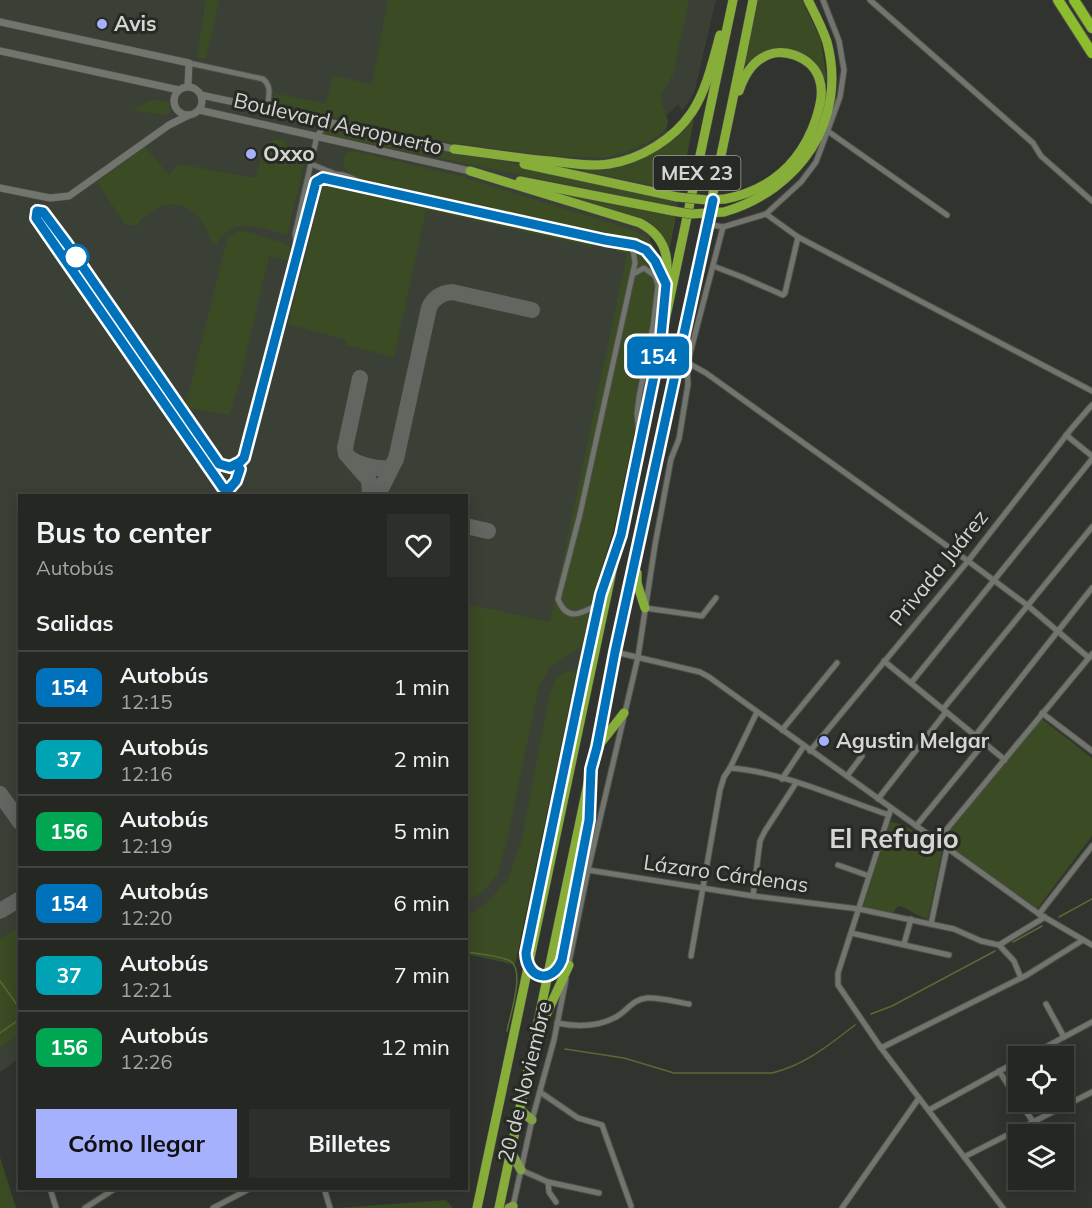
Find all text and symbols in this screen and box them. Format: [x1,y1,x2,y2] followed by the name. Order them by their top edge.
[114,10,157,36] place label: Avis
[95,17,109,31] marker: Avis
[231,86,445,160] street label: Boulevard Aeropuerto
[263,140,315,166] place label: Oxxo
[244,147,258,161] marker: Oxxo
[654,156,740,190] road number: MEX 23
[63,244,89,270] unlabelled marker
[624,336,692,376] line badge: 154
[639,343,677,369] text: 154
[884,504,993,631] street label: Privada Juárez
[387,514,450,577] button: heart
[36,515,211,550] text: Bus to center
[36,555,114,580] text: Autobús
[36,609,114,637] text: Salidas
[120,661,209,689] text: Autobús
[394,673,450,701] text: 1 min
[50,674,88,700] text: 154
[120,689,173,714] text: 12:15
[836,727,990,753] place label: Agustin Melgar
[120,733,209,761] text: Autobús
[817,734,831,748] marker: Agustin Melgar
[394,745,450,773] text: 2 min
[56,746,82,772] text: 37
[120,761,173,786] text: 12:16
[120,805,209,833] text: Autobús
[394,817,450,845] text: 5 min
[50,818,88,844] text: 156
[829,821,959,855] district label: El Refugio
[120,833,173,858] text: 12:19
[642,849,810,897] street label: Lázaro Cárdenas
[120,877,209,905] text: Autobús
[394,889,450,917] text: 6 min
[50,890,88,916] text: 154
[120,905,173,930] text: 12:20
[120,949,209,977] text: Autobús
[394,961,450,989] text: 7 min
[56,962,82,988] text: 37
[120,977,173,1002] text: 12:21
[491,998,557,1165] street label: 20 de Noviembre
[120,1021,209,1049] text: Autobús
[380,1033,450,1061] text: 12 min
[50,1034,88,1060] text: 156
[1008,1046,1074,1190] map controls
[1008,1046,1074,1112] button: locate
[120,1049,173,1074] text: 12:26
[36,1109,237,1178] button: Cómo llegar
[249,1109,450,1178] button: Billetes
[1008,1124,1074,1190] button: layers

